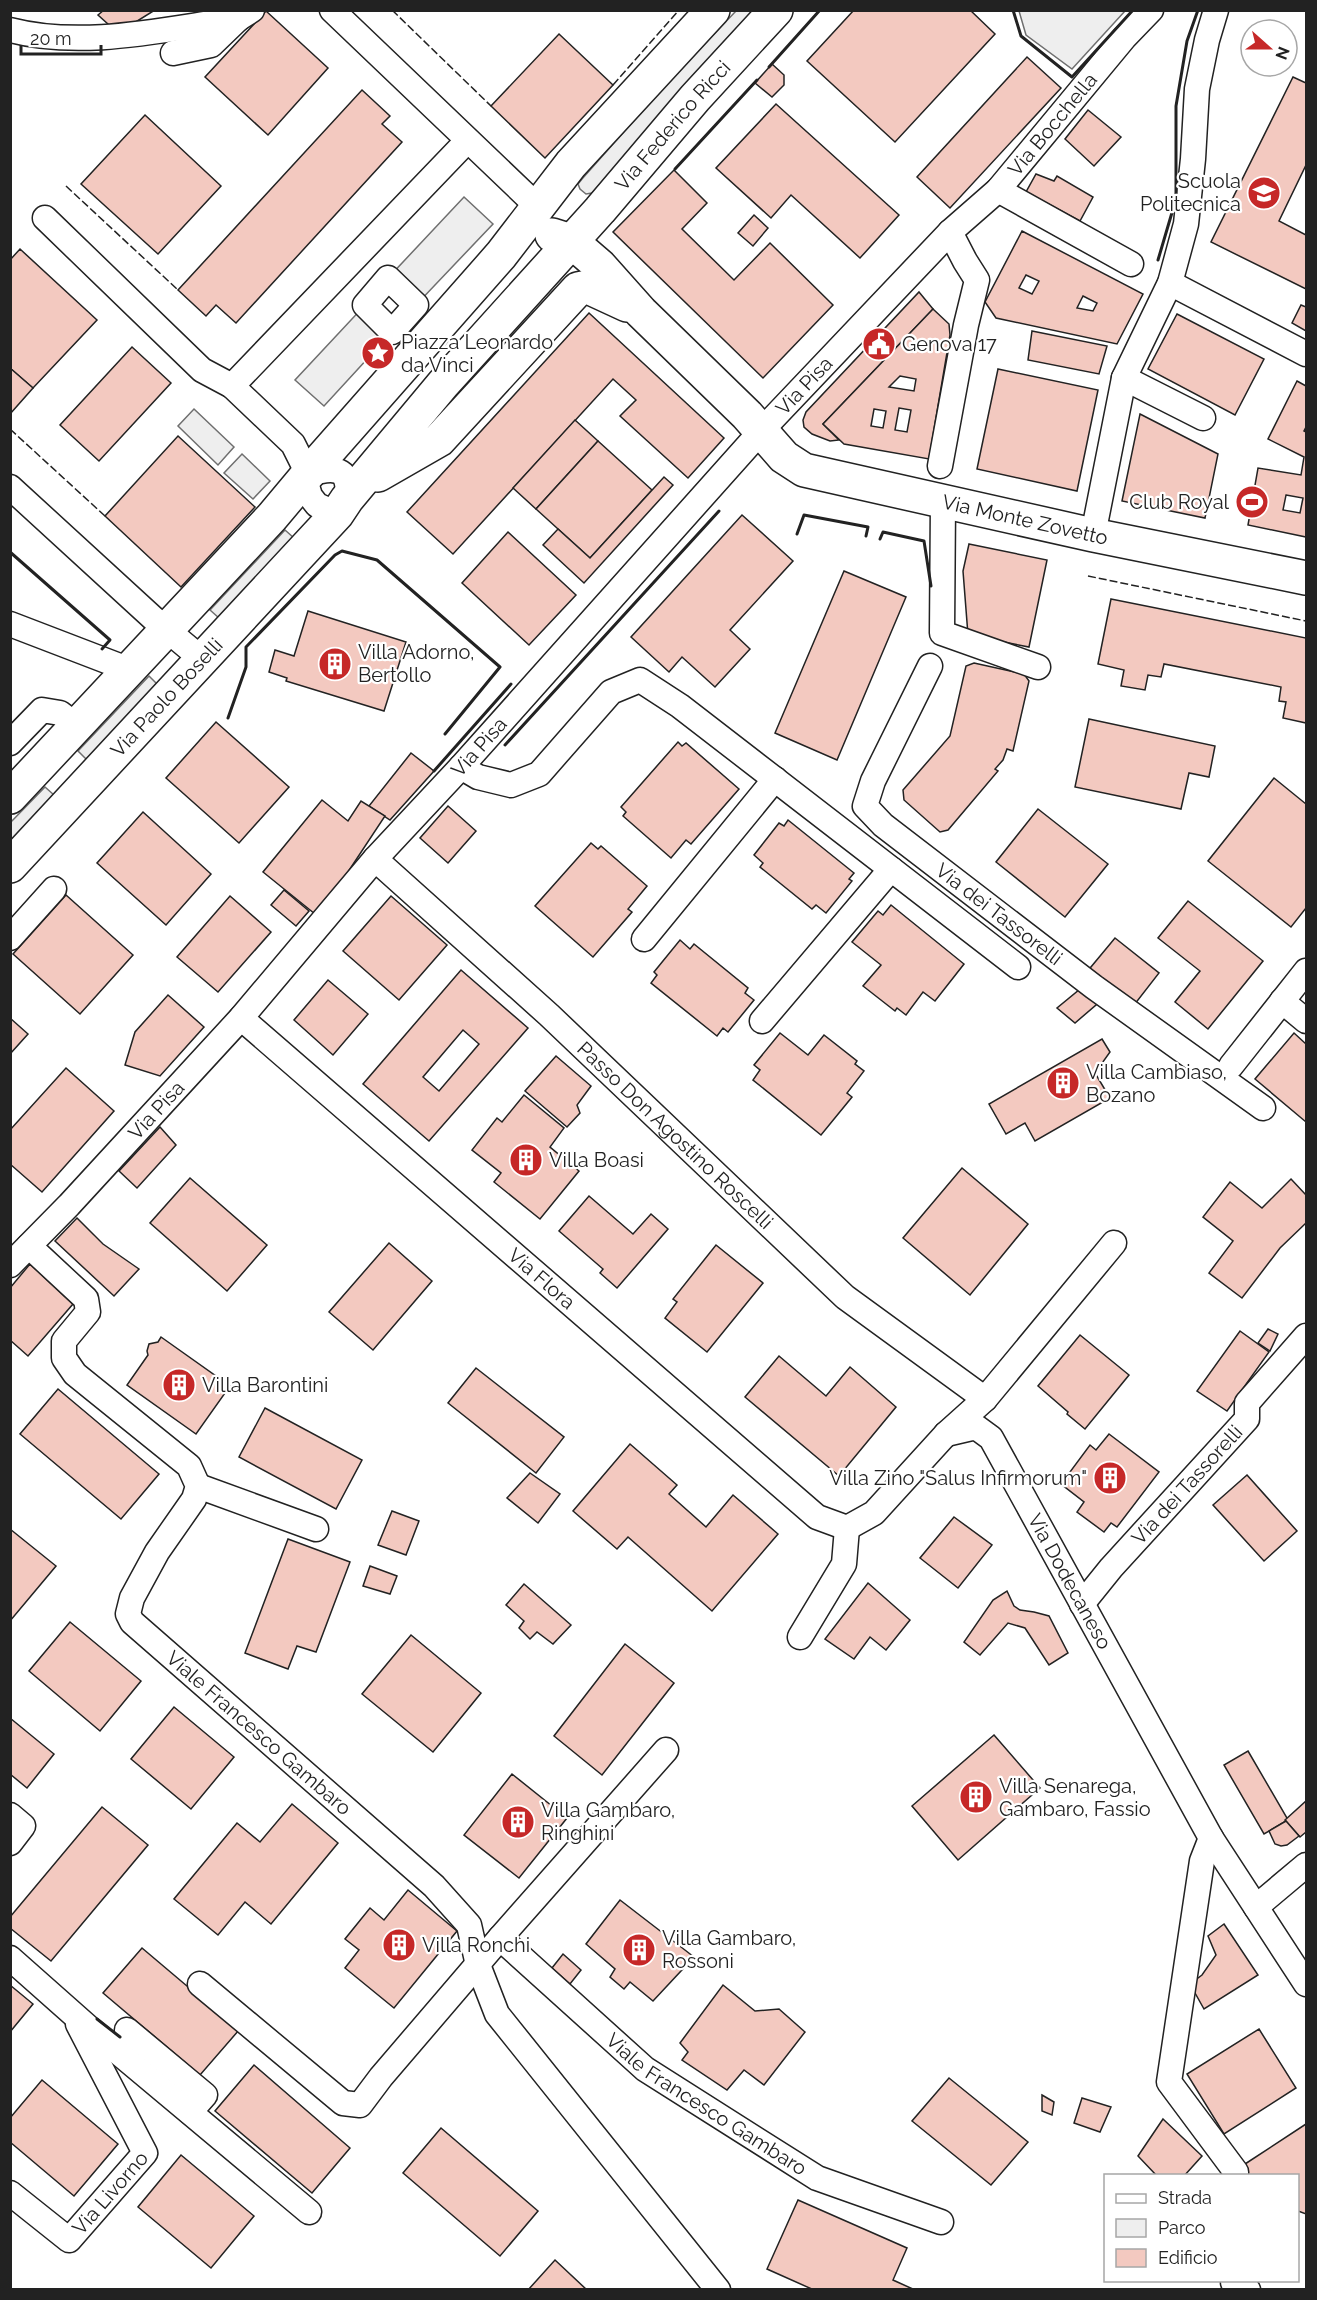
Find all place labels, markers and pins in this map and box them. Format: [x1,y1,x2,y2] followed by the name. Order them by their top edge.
[1140,169,1241,216] place label: Scuola Politecnica
[1246,175,1282,211] school or university icon: Scuola Politecnica
[861,326,897,362] public building icon: Genova 17
[401,330,553,377] place label: Piazza Leonardo da Vinci
[902,332,997,356] place label: Genova 17
[360,335,396,371] place icon: Piazza Leonardo da Vinci
[1234,484,1270,520] sports icon: Club Royal
[1129,490,1230,514] place label: Club Royal
[358,640,474,687] place label: Villa Adorno, Bertollo
[317,646,353,682] building icon: Villa Adorno, Bertollo
[1086,1060,1227,1107] place label: Villa Cambiaso, Bozano
[1045,1065,1081,1101] building icon: Villa Cambiaso, Bozano
[508,1142,544,1178] building icon: Villa Boasi
[549,1148,644,1172] place label: Villa Boasi
[161,1367,197,1403] building icon: Villa Barontini
[202,1373,328,1397] place label: Villa Barontini
[1092,1460,1128,1496] building icon: Villa Zino "Salus Infirmorum"
[829,1466,1087,1490] place label: Villa Zino "Salus Infirmorum"
[999,1774,1151,1821] place label: Villa Senarega, Gambaro, Fassio
[958,1779,994,1815] building icon: Villa Senarega, Gambaro, Fassio
[541,1798,675,1845] place label: Villa Gambaro, Ringhini
[500,1804,536,1840] building icon: Villa Gambaro, Ringhini
[662,1926,796,1973] place label: Villa Gambaro, Rossoni
[381,1927,417,1963] building icon: Villa Ronchi
[621,1932,657,1968] building icon: Villa Gambaro, Rossoni
[422,1933,530,1957] place label: Villa Ronchi

